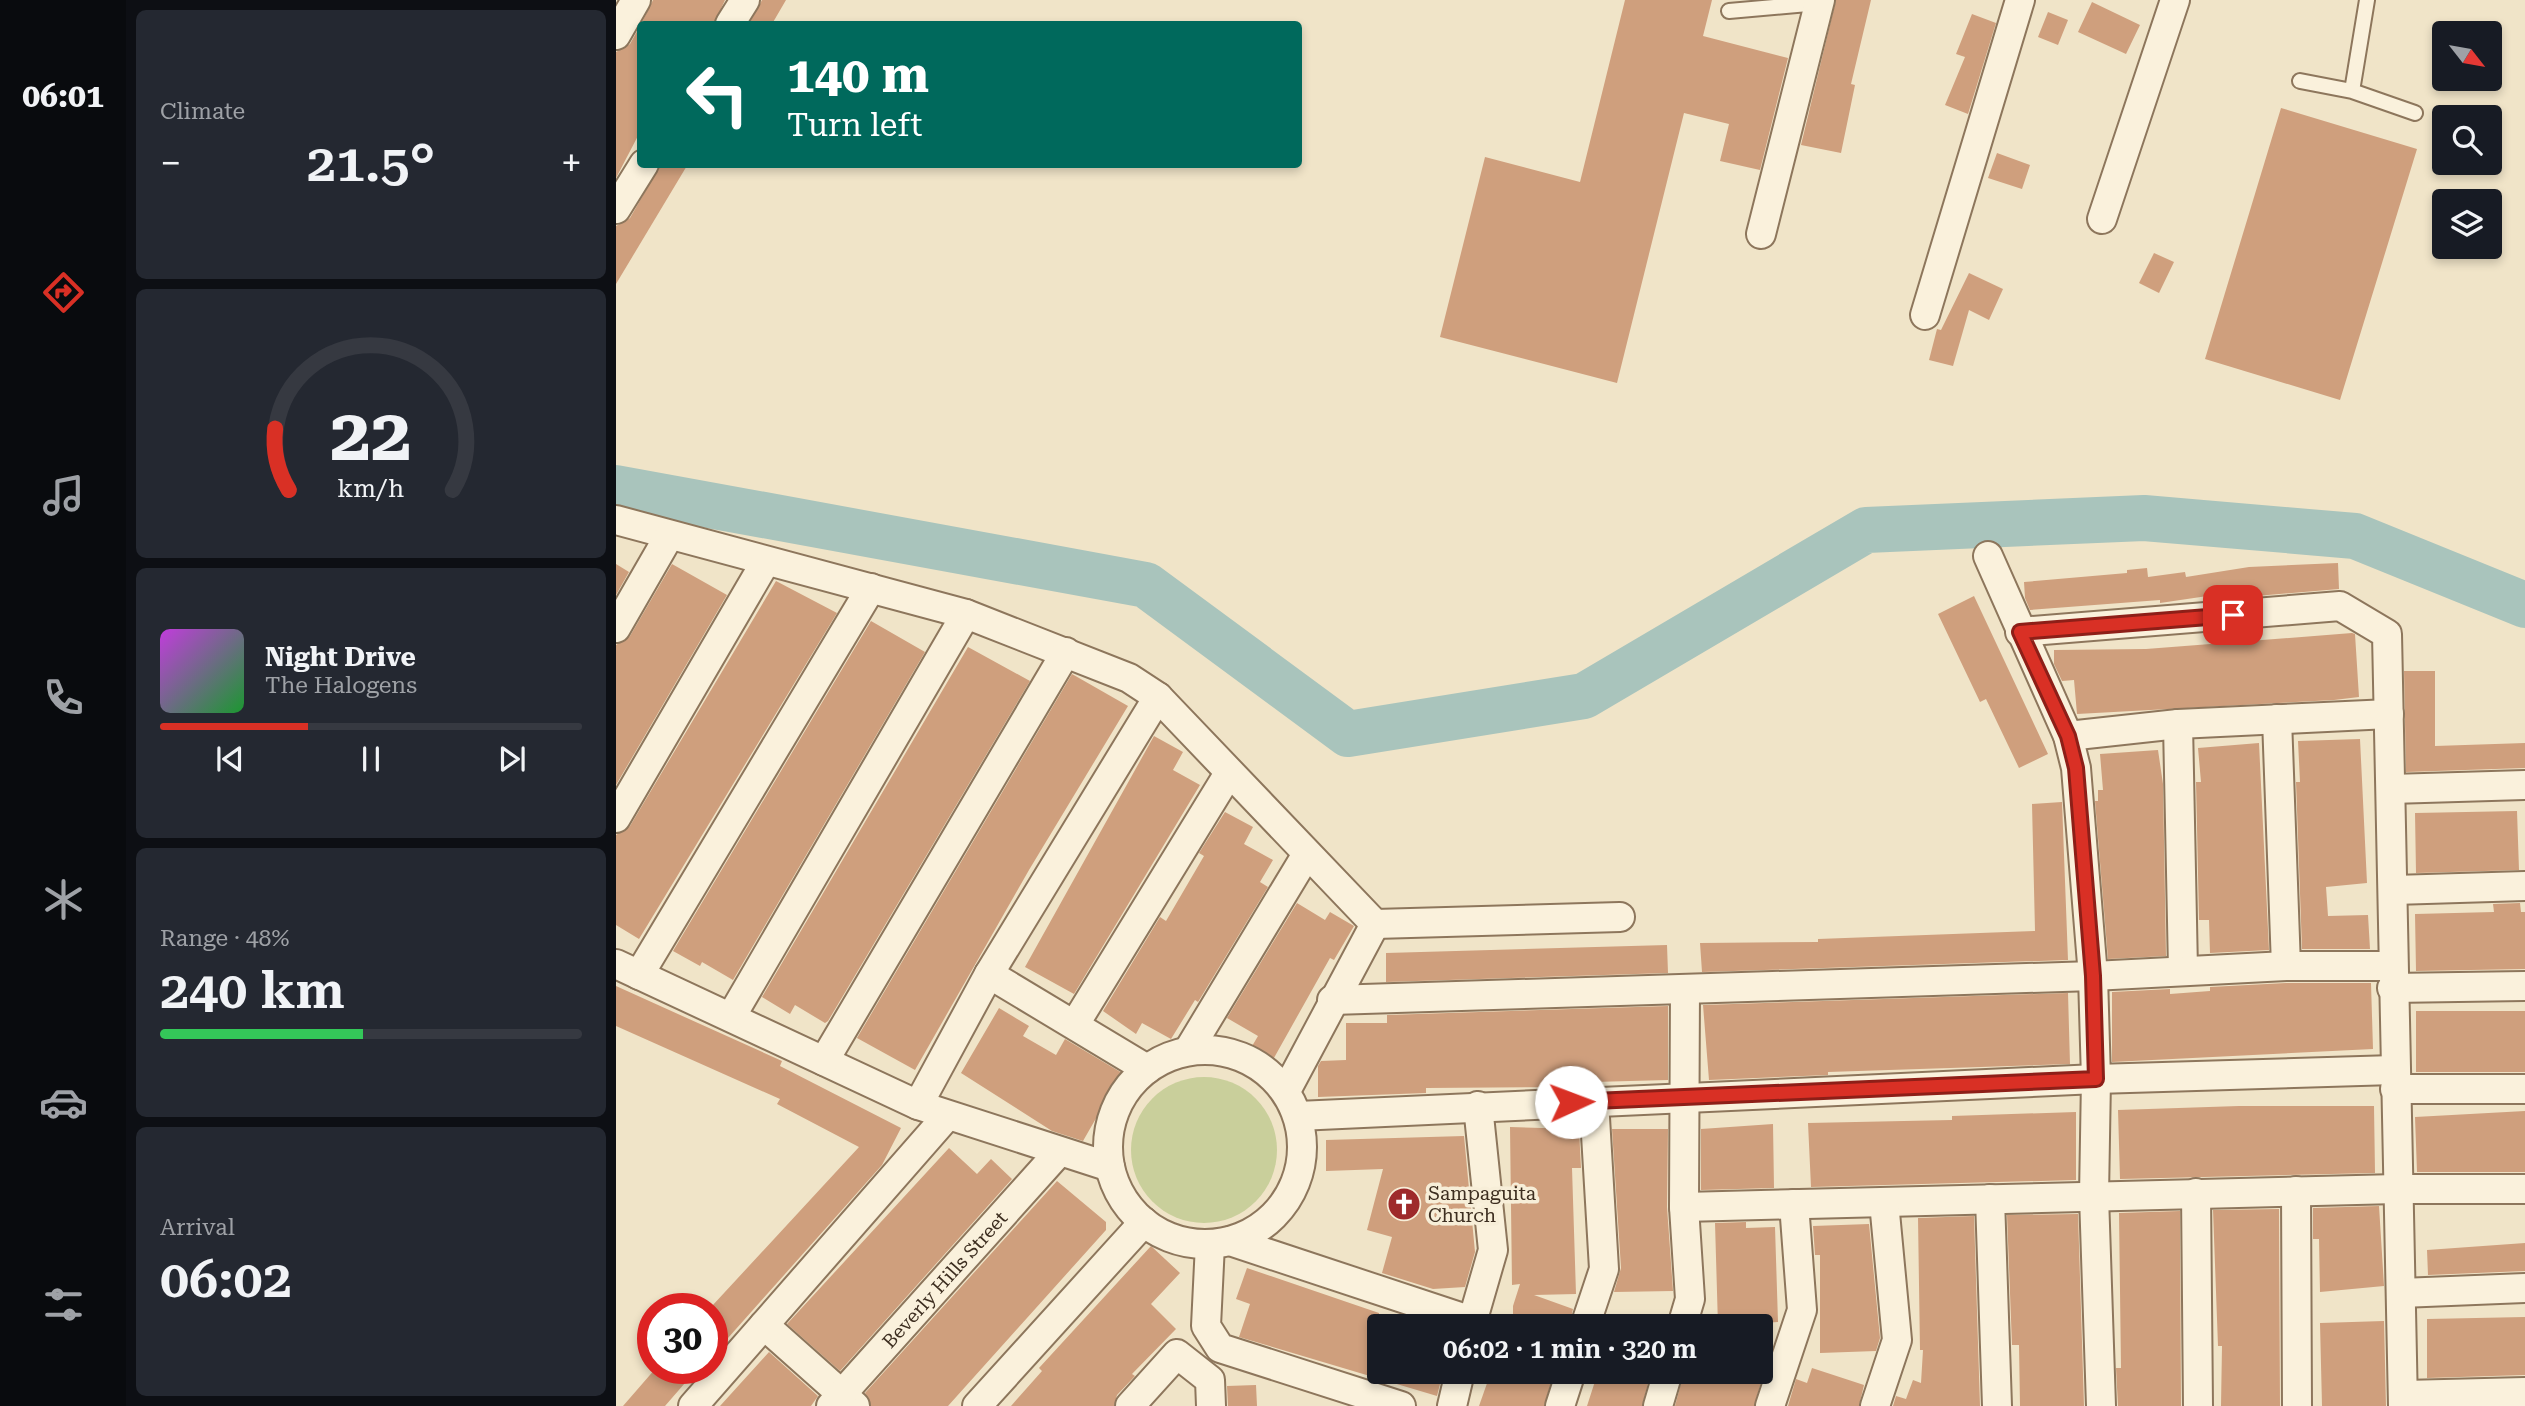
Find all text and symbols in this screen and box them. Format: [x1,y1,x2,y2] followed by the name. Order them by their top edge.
[2432,21,2502,91] north arrow
[2432,21,2502,259] map controls
[787,47,929,104] text: 140 m
[672,49,763,140] icon: left
[22,77,104,115] text: 06:01
[160,98,245,125] text: Climate
[2432,105,2502,175] button: search
[787,106,922,144] text: Turn left
[307,133,435,194] text: 21.5°
[160,141,181,185] text: −
[561,141,582,185] text: +
[2432,189,2502,259] button: layers
[39,268,88,317] icon: directions
[330,393,412,478] text: 22
[39,471,88,520] icon: music
[338,474,404,503] text: km/h
[2203,585,2263,645] pin
[2214,596,2252,634] icon: arrive
[265,642,416,672] text: Night Drive
[265,672,417,699] text: The Halogens
[39,673,88,722] icon: phone
[211,740,249,778] icon: previous
[352,740,390,778] icon: pause
[493,740,531,778] icon: next
[39,875,88,924] icon: climate
[160,925,289,952] text: Range · 48%
[160,960,345,1021] text: 240 km
[1534,1065,1608,1139] position arrow
[39,1078,88,1127] icon: car
[1428,1182,1537,1227] place label: Sampaguita Church
[1385,1185,1423,1223] church icon: Sampaguita Church
[878,1207,1012,1353] street label: Beverly Hills Street
[160,1214,235,1241] text: Arrival
[160,1249,292,1310] text: 06:02
[39,1280,88,1329] icon: filters
[637,1293,728,1384] speed limit sign: 30
[1443,1334,1697,1364] text: 06:02 · 1 min · 320 m

